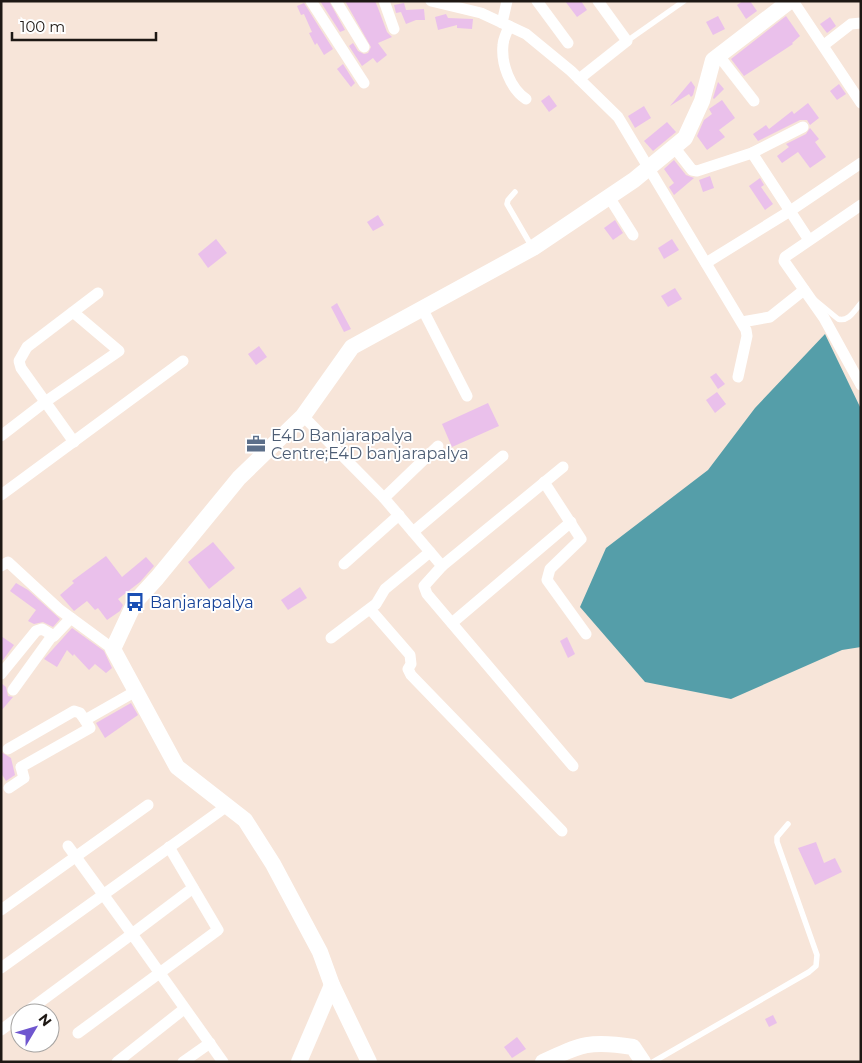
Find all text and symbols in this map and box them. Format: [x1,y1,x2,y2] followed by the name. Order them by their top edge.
[12,10,156,42] scale bar
[20,17,65,36] text: 100 m
[271,426,469,463] place label: E4D Banjarapalya Centre;E4D banjarapalya
[245,433,267,455] office icon: E4D Banjarapalya Centre;E4D banjarapalya
[124,591,146,613] bus stop icon: Banjarapalya
[150,593,254,612] place label: Banjarapalya
[10,1003,60,1053] north arrow
[35,1010,56,1030] text: N

